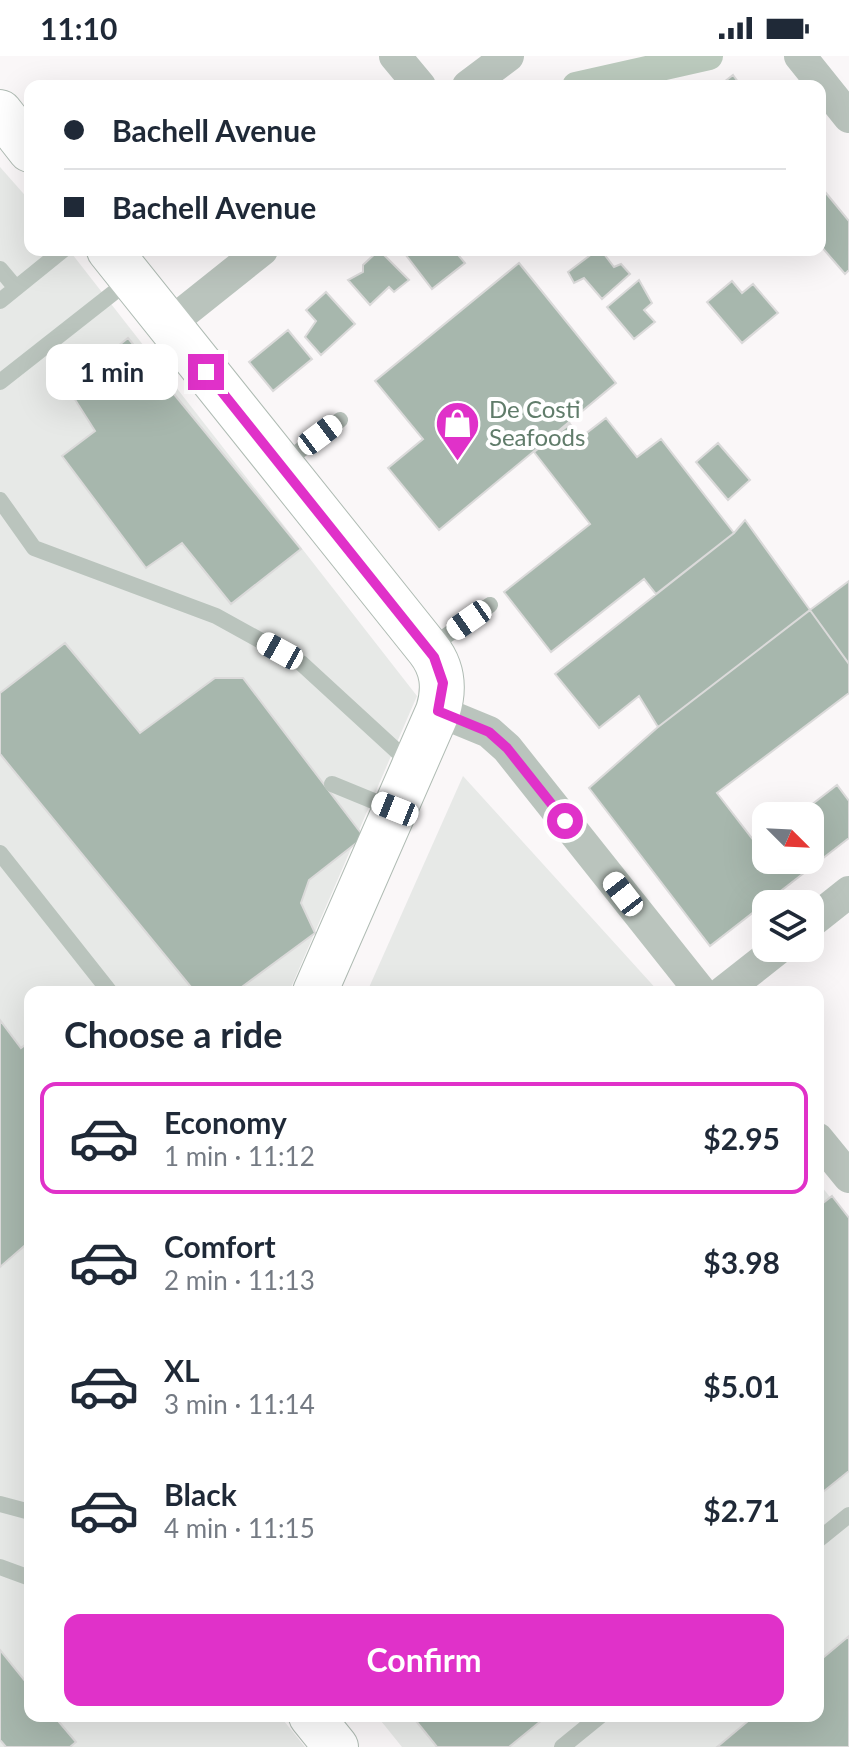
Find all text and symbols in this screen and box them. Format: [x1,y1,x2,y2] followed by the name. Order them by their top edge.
[40,10,117,46] text: 11:10
[112,112,316,148] text: Bachell Avenue
[112,189,316,225] text: Bachell Avenue
[46,344,178,400] callout: 1 min
[188,354,224,390] route end
[80,356,144,388] text: 1 min
[489,394,585,451] place label: De Costi Seafoods
[434,400,482,463] shop icon: De Costi Seafoods
[294,411,346,459] car
[442,596,496,644] car
[253,629,307,673] car
[368,789,422,829] car
[752,802,824,874] north arrow
[752,802,824,962] map controls
[547,803,583,839] route start
[599,868,647,920] car
[752,890,824,962] button: layers
[64,1012,283,1056] text: Choose a ride
[68,1102,140,1174] icon: car
[164,1104,287,1140] text: Economy
[703,1120,780,1156] text: $2.95
[164,1140,315,1172] text: 1 min · 11:12
[68,1226,140,1298] icon: car
[164,1228,276,1264] text: Comfort
[703,1244,780,1280] text: $3.98
[164,1264,315,1296] text: 2 min · 11:13
[68,1350,140,1422] icon: car
[164,1352,200,1388] text: XL
[703,1368,780,1404] text: $5.01
[164,1388,315,1420] text: 3 min · 11:14
[68,1474,140,1546] icon: car
[164,1476,237,1512] text: Black
[703,1492,780,1528] text: $2.71
[164,1512,315,1544] text: 4 min · 11:15
[64,1614,784,1706] button: Confirm

